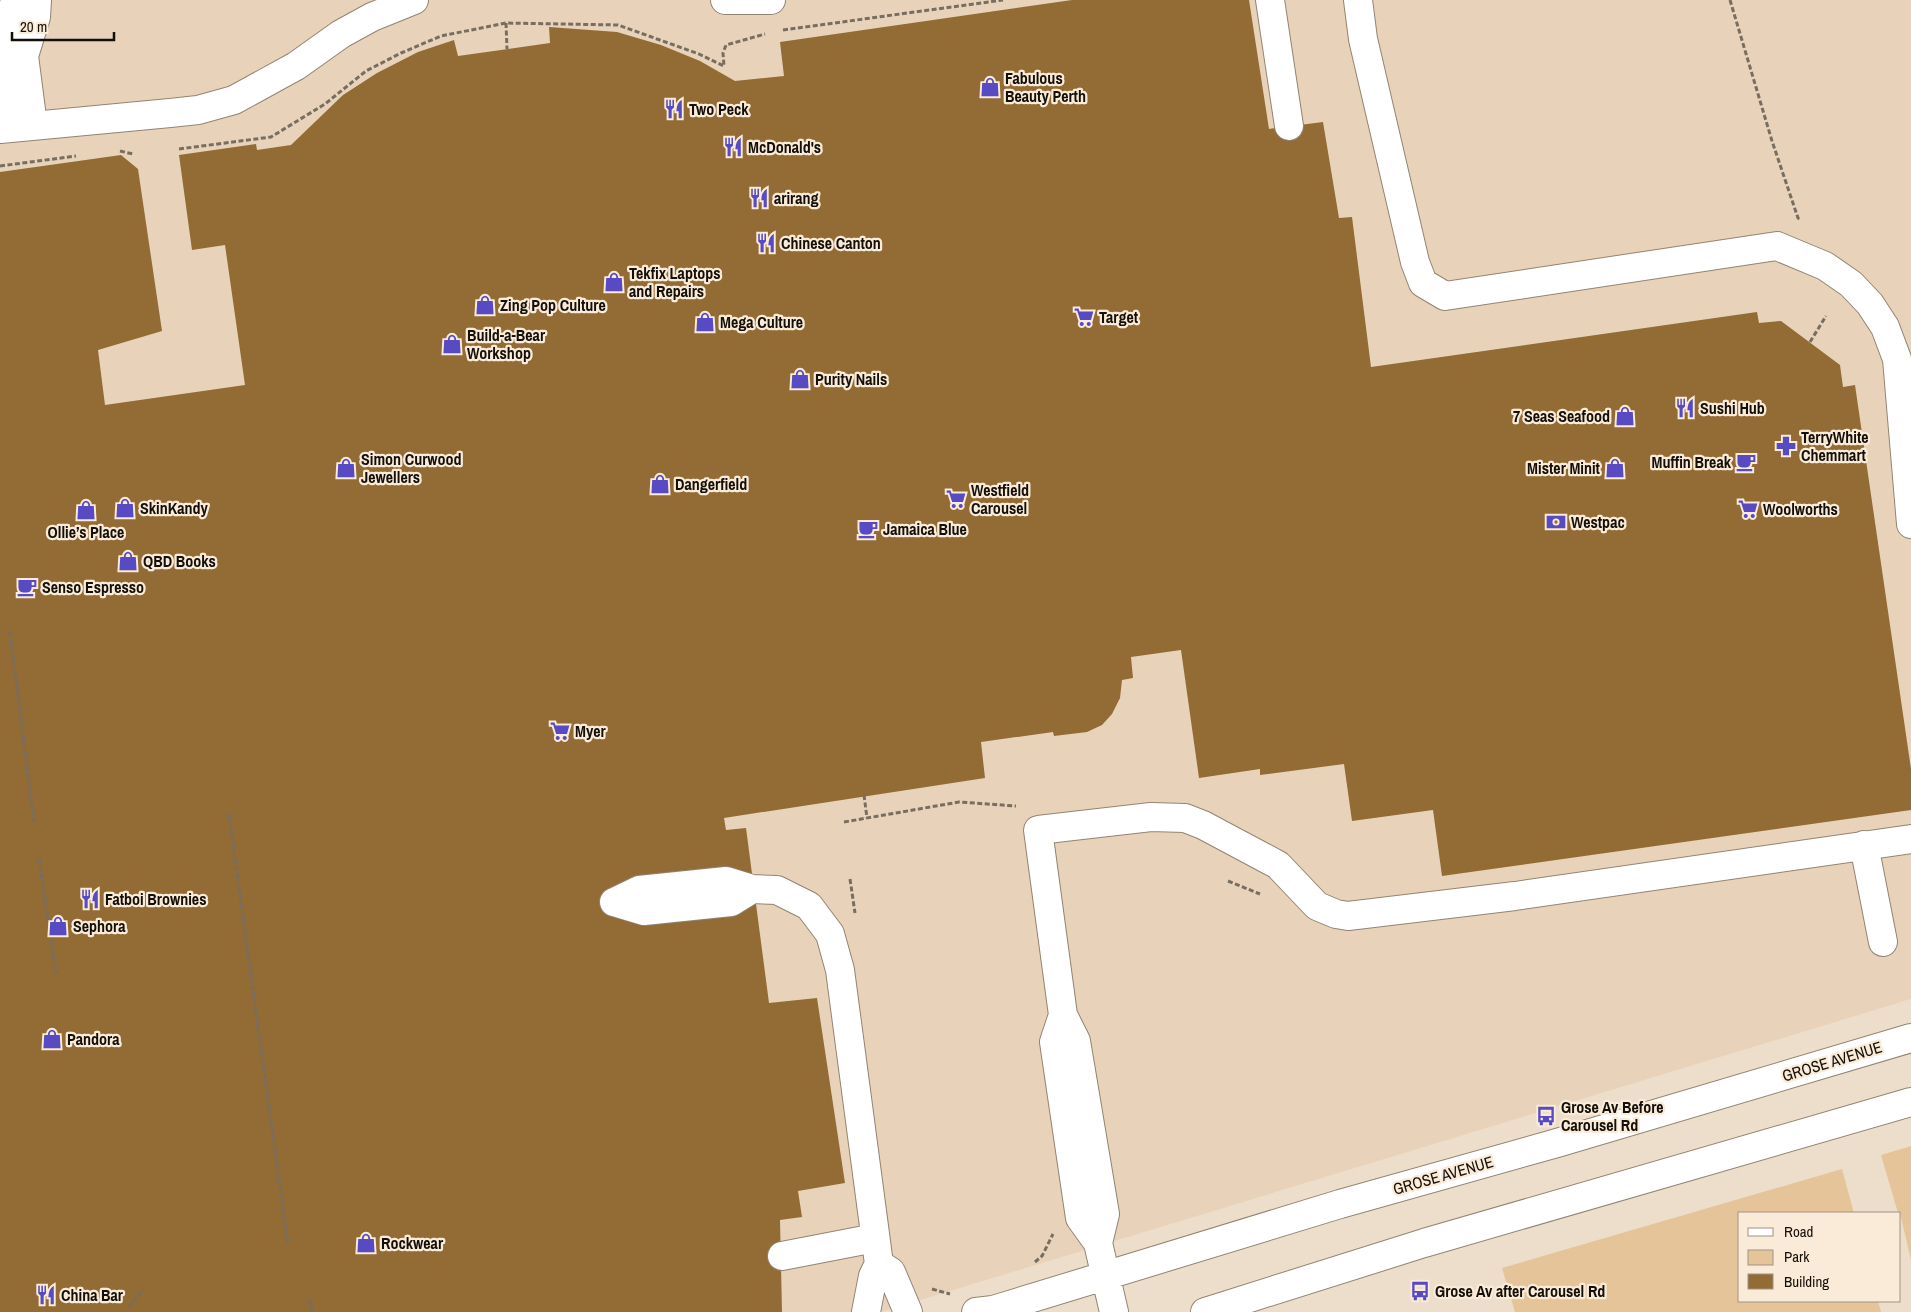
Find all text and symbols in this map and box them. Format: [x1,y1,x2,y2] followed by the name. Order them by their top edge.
[12,10,115,42] scale bar
[20,16,47,37] text: 20 m
[1005,67,1086,107] place label: Fabulous Beauty Perth
[979,76,1001,98] shop icon: Fabulous Beauty Perth
[663,98,685,120] restaurant icon: Two Peck
[689,98,749,120] place label: Two Peck
[722,136,744,158] restaurant icon: McDonald's
[748,136,821,158] place label: McDonald's
[748,187,770,209] restaurant icon: arirang
[774,187,818,209] place label: arirang
[755,232,777,254] restaurant icon: Chinese Canton
[781,232,881,254] place label: Chinese Canton
[629,262,721,302] place label: Tekfix Laptops and Repairs
[603,271,625,293] shop icon: Tekfix Laptops and Repairs
[474,294,496,316] shop icon: Zing Pop Culture
[500,294,606,316] place label: Zing Pop Culture
[1073,306,1095,328] supermarket icon: Target
[1099,306,1139,328] place label: Target
[694,311,716,333] shop icon: Mega Culture
[720,311,803,333] place label: Mega Culture
[467,324,546,364] place label: Build-a-Bear Workshop
[441,333,463,355] shop icon: Build-a-Bear Workshop
[789,368,811,390] shop icon: Purity Nails
[815,368,887,390] place label: Purity Nails
[1674,397,1696,419] restaurant icon: Sushi Hub
[1700,397,1765,419] place label: Sushi Hub
[1513,405,1610,427] place label: 7 Seas Seafood
[1614,405,1636,427] shop icon: 7 Seas Seafood
[1801,426,1869,466] place label: TerryWhite Chemmart
[1775,435,1797,457] pharmacy icon: TerryWhite Chemmart
[361,448,462,488] place label: Simon Curwood Jewellers
[1652,451,1732,473] place label: Muffin Break
[1735,451,1757,473] cafe icon: Muffin Break
[335,457,357,479] shop icon: Simon Curwood Jewellers
[1527,457,1601,479] place label: Mister Minit
[1604,457,1626,479] shop icon: Mister Minit
[649,473,671,495] shop icon: Dangerfield
[675,473,747,495] place label: Dangerfield
[971,479,1029,519] place label: Westfield Carousel
[945,488,967,510] supermarket icon: Westfield Carousel
[114,497,136,519] shop icon: SkinKandy
[140,497,209,519] place label: SkinKandy
[1737,498,1759,520] supermarket icon: Woolworths
[1763,498,1838,520] place label: Woolworths
[75,499,97,521] shop icon: Ollie’s Place
[1545,511,1567,533] bank icon: Westpac
[1571,511,1625,533] place label: Westpac
[857,518,879,540] cafe icon: Jamaica Blue
[883,518,967,540] place label: Jamaica Blue
[48,521,124,543] place label: Ollie’s Place
[117,550,139,572] shop icon: QBD Books
[143,550,216,572] place label: QBD Books
[16,576,38,598] cafe icon: Senso Espresso
[42,576,144,598] place label: Senso Espresso
[549,720,571,742] supermarket icon: Myer
[575,720,607,742] place label: Myer
[79,888,101,910] restaurant icon: Fatboi Brownies
[105,888,206,910] place label: Fatboi Brownies
[47,915,69,937] shop icon: Sephora
[73,915,126,937] place label: Sephora
[41,1028,63,1050] shop icon: Pandora
[67,1028,120,1050] place label: Pandora
[1779,1035,1885,1087] street label: GROSE AVENUE
[1561,1096,1664,1136] place label: Grose Av Before Carousel Rd
[1535,1105,1557,1127] bus stop icon: Grose Av Before Carousel Rd
[1390,1150,1496,1200] street label: GROSE AVENUE
[1738,1212,1901,1302] legend
[1784,1221,1813,1242] text: Road
[355,1232,377,1254] shop icon: Rockwear
[381,1232,444,1254] place label: Rockwear
[1784,1246,1810,1267] text: Park
[1784,1271,1829,1292] text: Building
[1409,1280,1431,1302] bus stop icon: Grose Av after Carousel Rd
[1435,1280,1605,1302] place label: Grose Av after Carousel Rd
[35,1284,57,1306] restaurant icon: China Bar
[61,1284,124,1306] place label: China Bar

